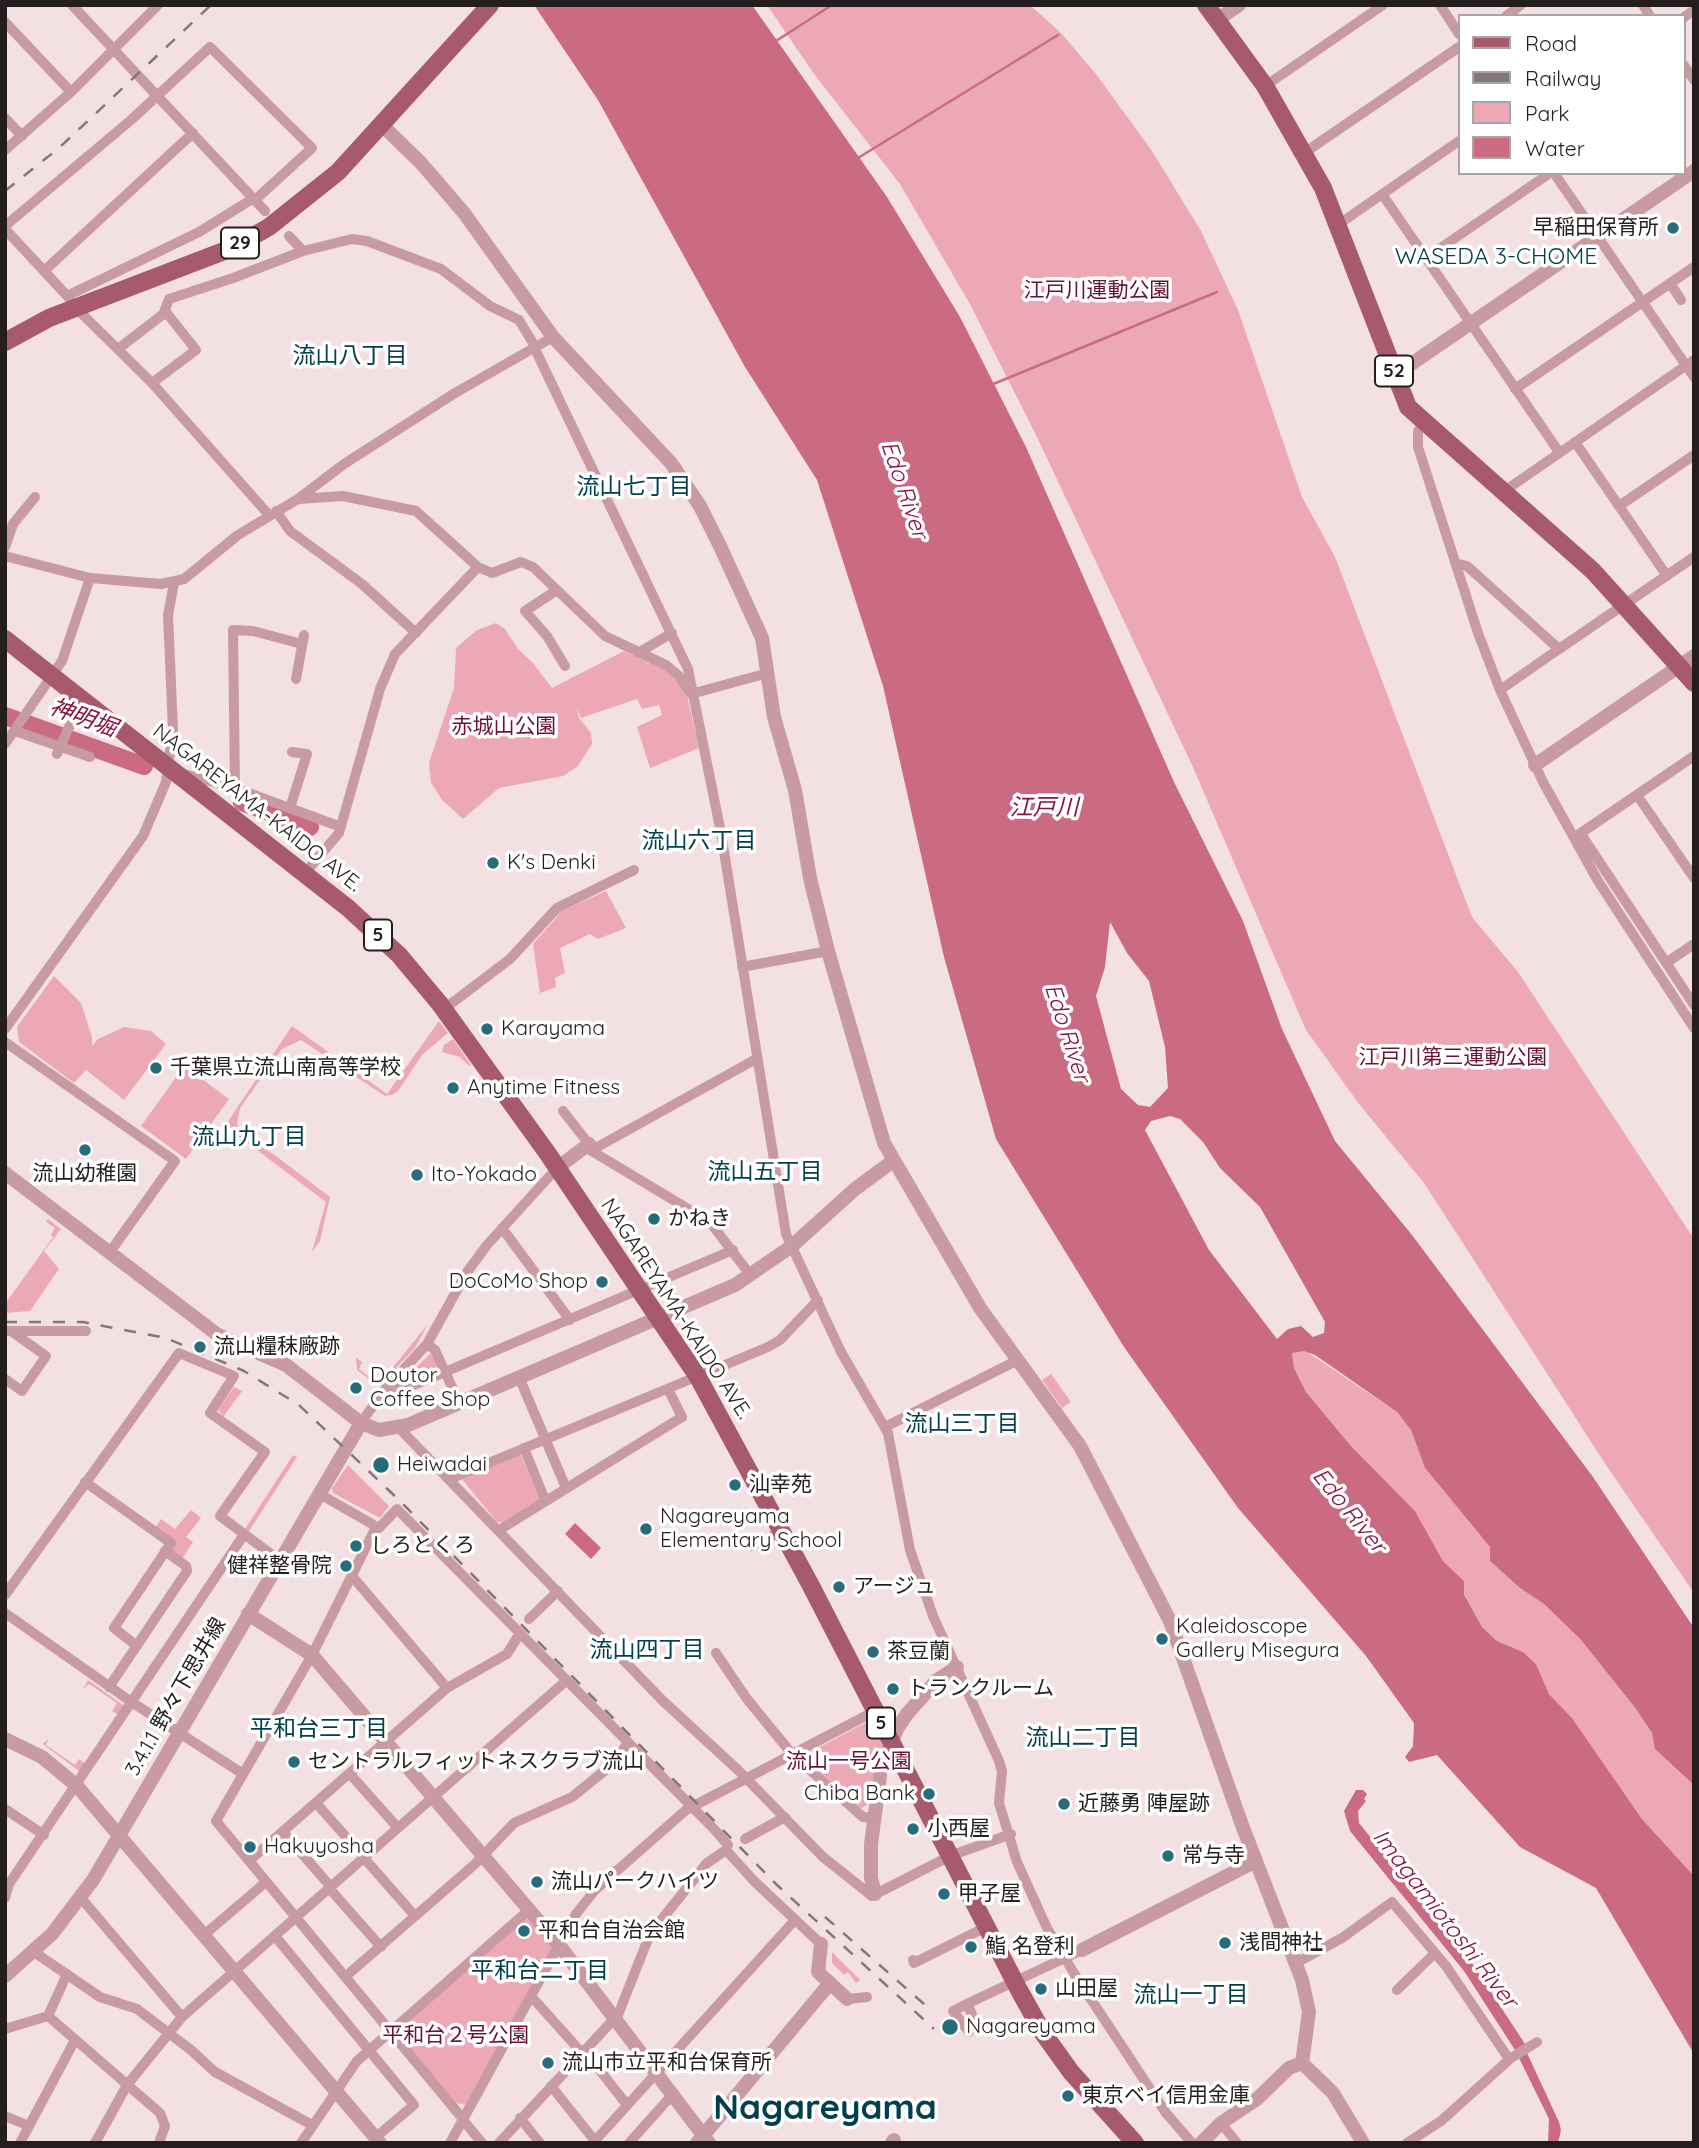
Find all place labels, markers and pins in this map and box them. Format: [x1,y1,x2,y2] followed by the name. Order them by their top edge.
[1533,215,1659,241] place label: 早稲田保育所
[1665,220,1681,236] marker: 早稲田保育所
[507,850,596,876] place label: K's Denki
[485,855,501,871] marker: K's Denki
[501,1016,605,1042] place label: Karayama
[479,1021,495,1037] marker: Karayama
[170,1055,401,1081] place label: 千葉県立流山南高等学校
[148,1060,164,1076] marker: 千葉県立流山南高等学校
[467,1075,620,1101] place label: Anytime Fitness
[445,1080,461,1096] marker: Anytime Fitness
[77,1142,93,1158] marker: 流山幼稚園
[33,1161,137,1187] place label: 流山幼稚園
[431,1162,537,1188] place label: Ito-Yokado
[409,1167,425,1183] marker: Ito-Yokado
[668,1206,731,1232] place label: かねき
[646,1211,662,1227] marker: かねき
[449,1269,588,1295] place label: DoCoMo Shop
[594,1274,610,1290] marker: DoCoMo Shop
[214,1334,340,1360] place label: 流山糧秣廠跡
[192,1339,208,1355] marker: 流山糧秣廠跡
[370,1363,490,1413] place label: Doutor Coffee Shop
[348,1380,364,1396] marker: Doutor Coffee Shop
[397,1452,487,1478] place label: Heiwadai
[371,1455,391,1475] marker: Heiwadai
[749,1472,812,1498] place label: 汕幸苑
[727,1477,743,1493] marker: 汕幸苑
[660,1504,842,1554] place label: Nagareyama Elementary School
[638,1521,654,1537] marker: Nagareyama Elementary School
[370,1533,475,1559] place label: しろとくろ
[348,1538,364,1554] marker: しろとくろ
[227,1553,332,1579] place label: 健祥整骨院
[338,1558,354,1574] marker: 健祥整骨院
[853,1574,936,1600] place label: アージュ
[831,1579,847,1595] marker: アージュ
[1176,1614,1340,1664] place label: Kaleidoscope Gallery Misegura
[1154,1631,1170,1647] marker: Kaleidoscope Gallery Misegura
[887,1639,950,1665] place label: 茶豆蘭
[865,1644,881,1660] marker: 茶豆蘭
[907,1676,1054,1702] place label: トランクルーム
[885,1681,901,1697] marker: トランクルーム
[308,1749,644,1775] place label: セントラルフィットネスクラブ流山
[286,1754,302,1770] marker: セントラルフィットネスクラブ流山
[804,1781,915,1807] place label: Chiba Bank
[921,1786,937,1802] marker: Chiba Bank
[1078,1791,1210,1817] place label: 近藤勇 陣屋跡
[1056,1796,1072,1812] marker: 近藤勇 陣屋跡
[927,1816,990,1842] place label: 小西屋
[905,1821,921,1837] marker: 小西屋
[264,1834,374,1860] place label: Hakuyosha
[242,1839,258,1855] marker: Hakuyosha
[1182,1843,1245,1869] place label: 常与寺
[1160,1848,1176,1864] marker: 常与寺
[551,1869,719,1895] place label: 流山パークハイツ
[529,1874,545,1890] marker: 流山パークハイツ
[958,1881,1021,1907] place label: 甲子屋
[936,1886,952,1902] marker: 甲子屋
[538,1918,685,1944] place label: 平和台自治会館
[516,1923,532,1939] marker: 平和台自治会館
[1239,1930,1323,1956] place label: 浅間神社
[985,1934,1075,1960] place label: 鮨 名登利
[1217,1935,1233,1951] marker: 浅間神社
[963,1939,979,1955] marker: 鮨 名登利
[1055,1976,1118,2002] place label: 山田屋
[1033,1981,1049,1997] marker: 山田屋
[966,2014,1096,2040] place label: Nagareyama
[940,2017,960,2037] marker: Nagareyama
[562,2050,772,2076] place label: 流山市立平和台保育所
[540,2055,556,2071] marker: 流山市立平和台保育所
[1082,2083,1250,2109] place label: 東京ベイ信用金庫
[1060,2088,1076,2104] marker: 東京ベイ信用金庫

